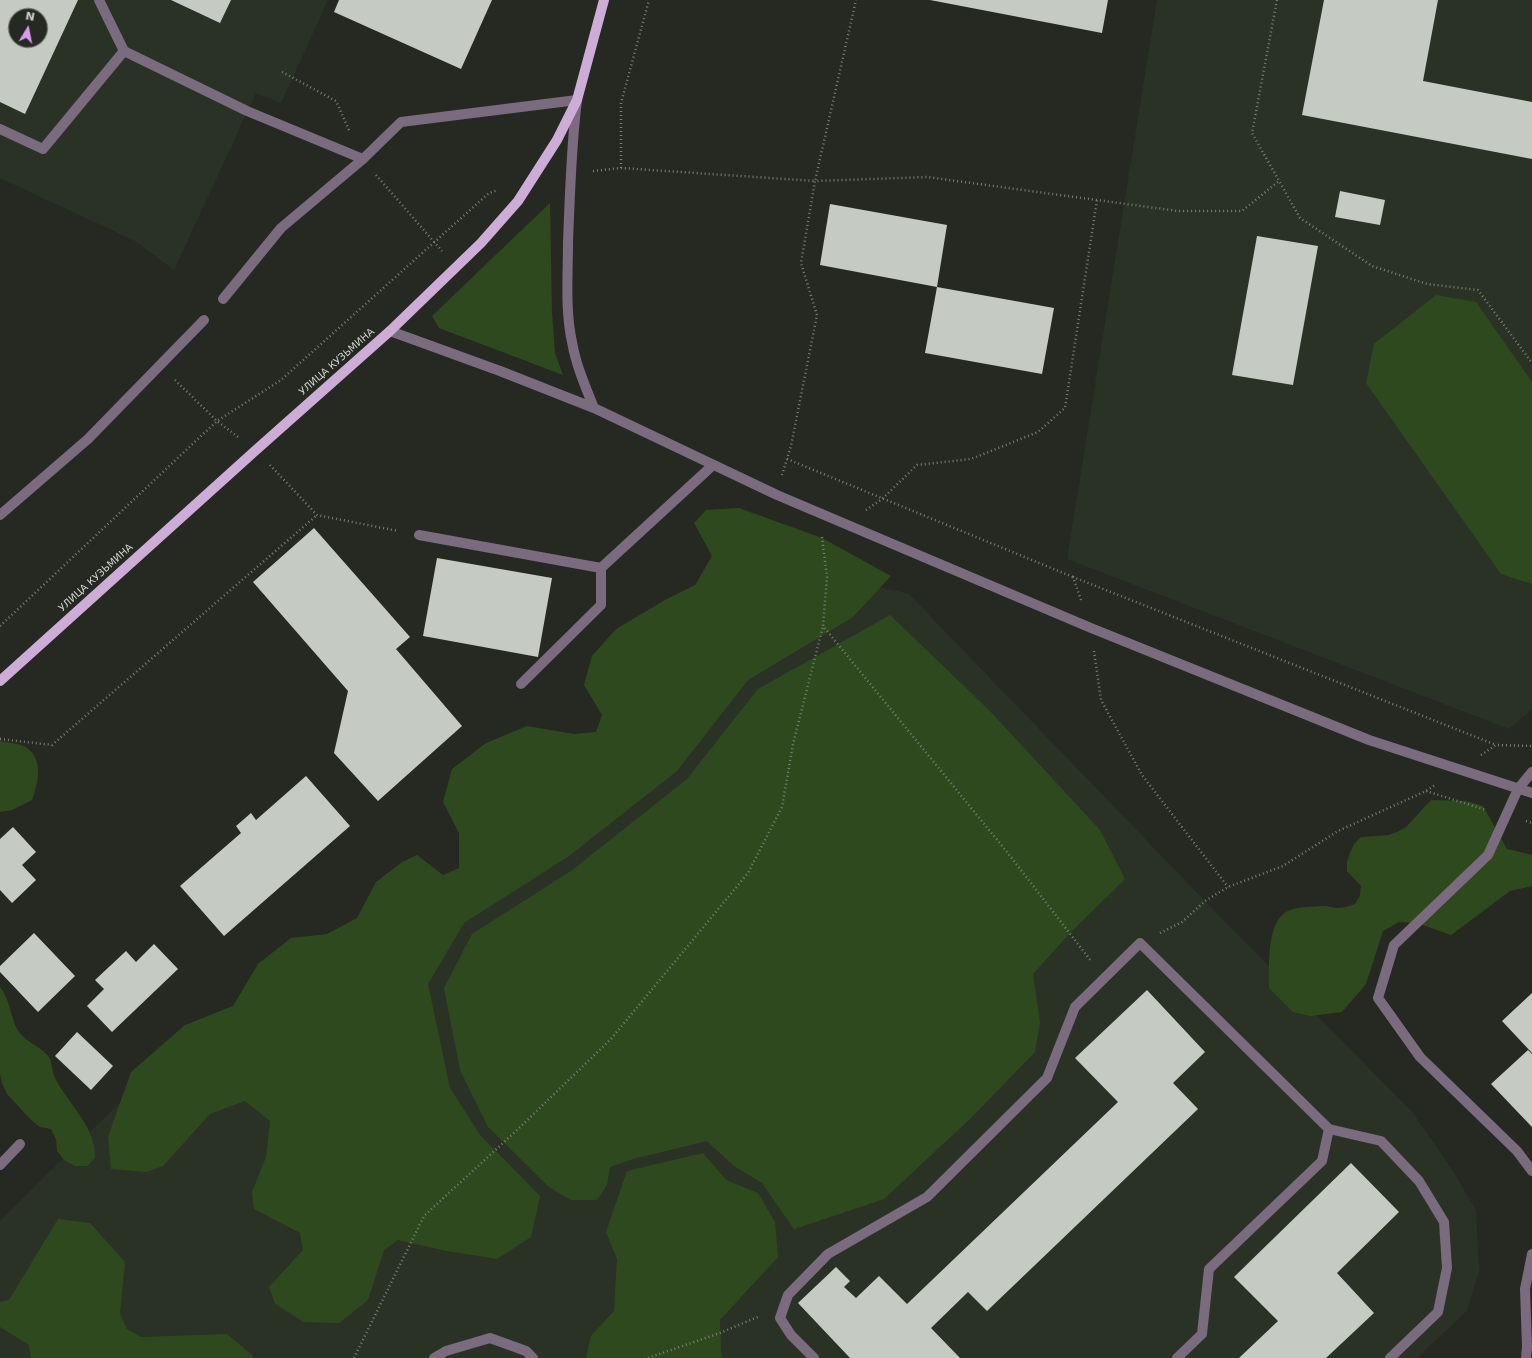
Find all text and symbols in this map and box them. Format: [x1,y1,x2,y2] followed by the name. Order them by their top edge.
[8,8,48,48] north arrow
[24,9,36,24] text: N
[297,326,377,398] street label: УЛИЦА КУЗЬМИНА
[56,541,136,615] street label: УЛИЦА КУЗЬМИНА

